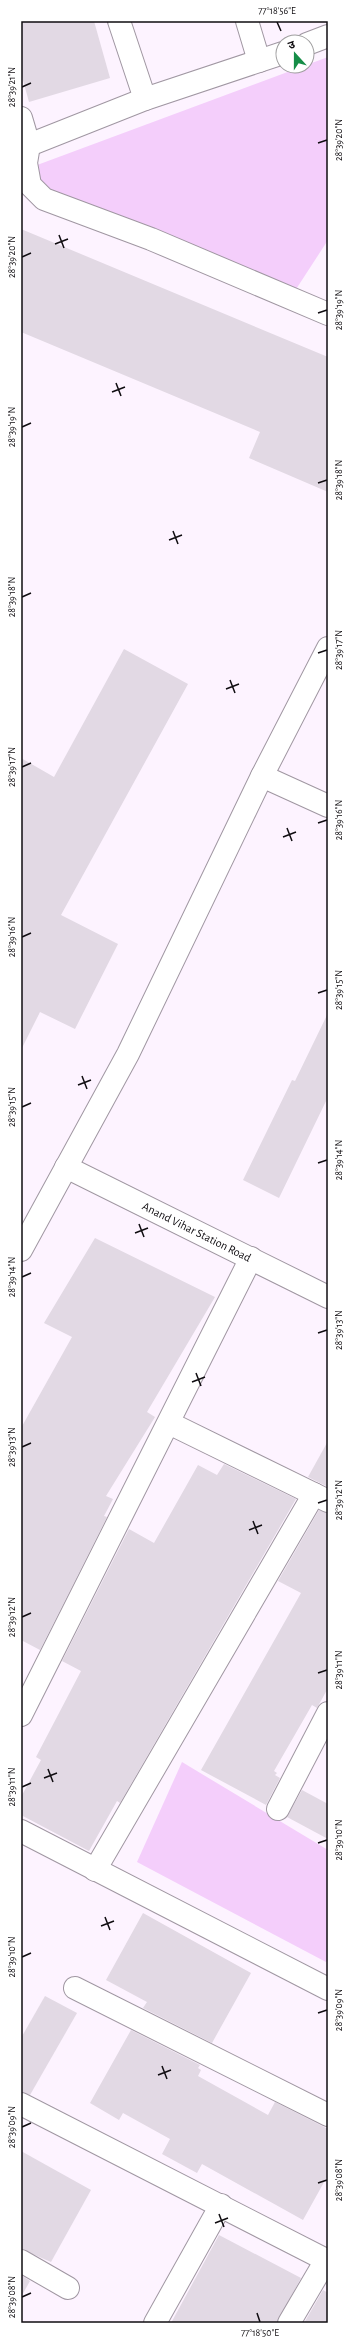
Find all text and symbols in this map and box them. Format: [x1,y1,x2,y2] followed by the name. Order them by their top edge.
[258,6,296,16] text: 77°18'56"E
[275,34,315,74] north arrow
[287,39,297,51] text: उ
[7,67,17,107] text: 28°39'21"N
[334,119,344,161] text: 28°39'20"N
[7,236,17,278] text: 28°39'20"N
[334,290,344,330] text: 28°39'19"N
[7,407,17,447] text: 28°39'19"N
[334,460,344,500] text: 28°39'18"N
[7,577,17,617] text: 28°39'18"N
[334,630,344,670] text: 28°39'17"N
[7,747,17,787] text: 28°39'17"N
[334,800,344,840] text: 28°39'16"N
[7,917,17,957] text: 28°39'16"N
[334,970,344,1010] text: 28°39'15"N
[7,1087,17,1127] text: 28°39'15"N
[334,1140,344,1180] text: 28°39'14"N
[140,1200,253,1264] street label: Anand Vihar Station Road
[7,1257,17,1297] text: 28°39'14"N
[334,1310,344,1350] text: 28°39'13"N
[7,1427,17,1467] text: 28°39'13"N
[334,1480,344,1520] text: 28°39'12"N
[7,1597,17,1637] text: 28°39'12"N
[334,1650,344,1690] text: 28°39'11"N
[7,1767,17,1807] text: 28°39'11"N
[334,1819,344,1861] text: 28°39'10"N
[7,1936,17,1978] text: 28°39'10"N
[334,1989,344,2031] text: 28°39'09"N
[7,2106,17,2148] text: 28°39'09"N
[334,2159,344,2201] text: 28°39'08"N
[7,2276,17,2318] text: 28°39'08"N
[241,2328,279,2338] text: 77°18'50"E

